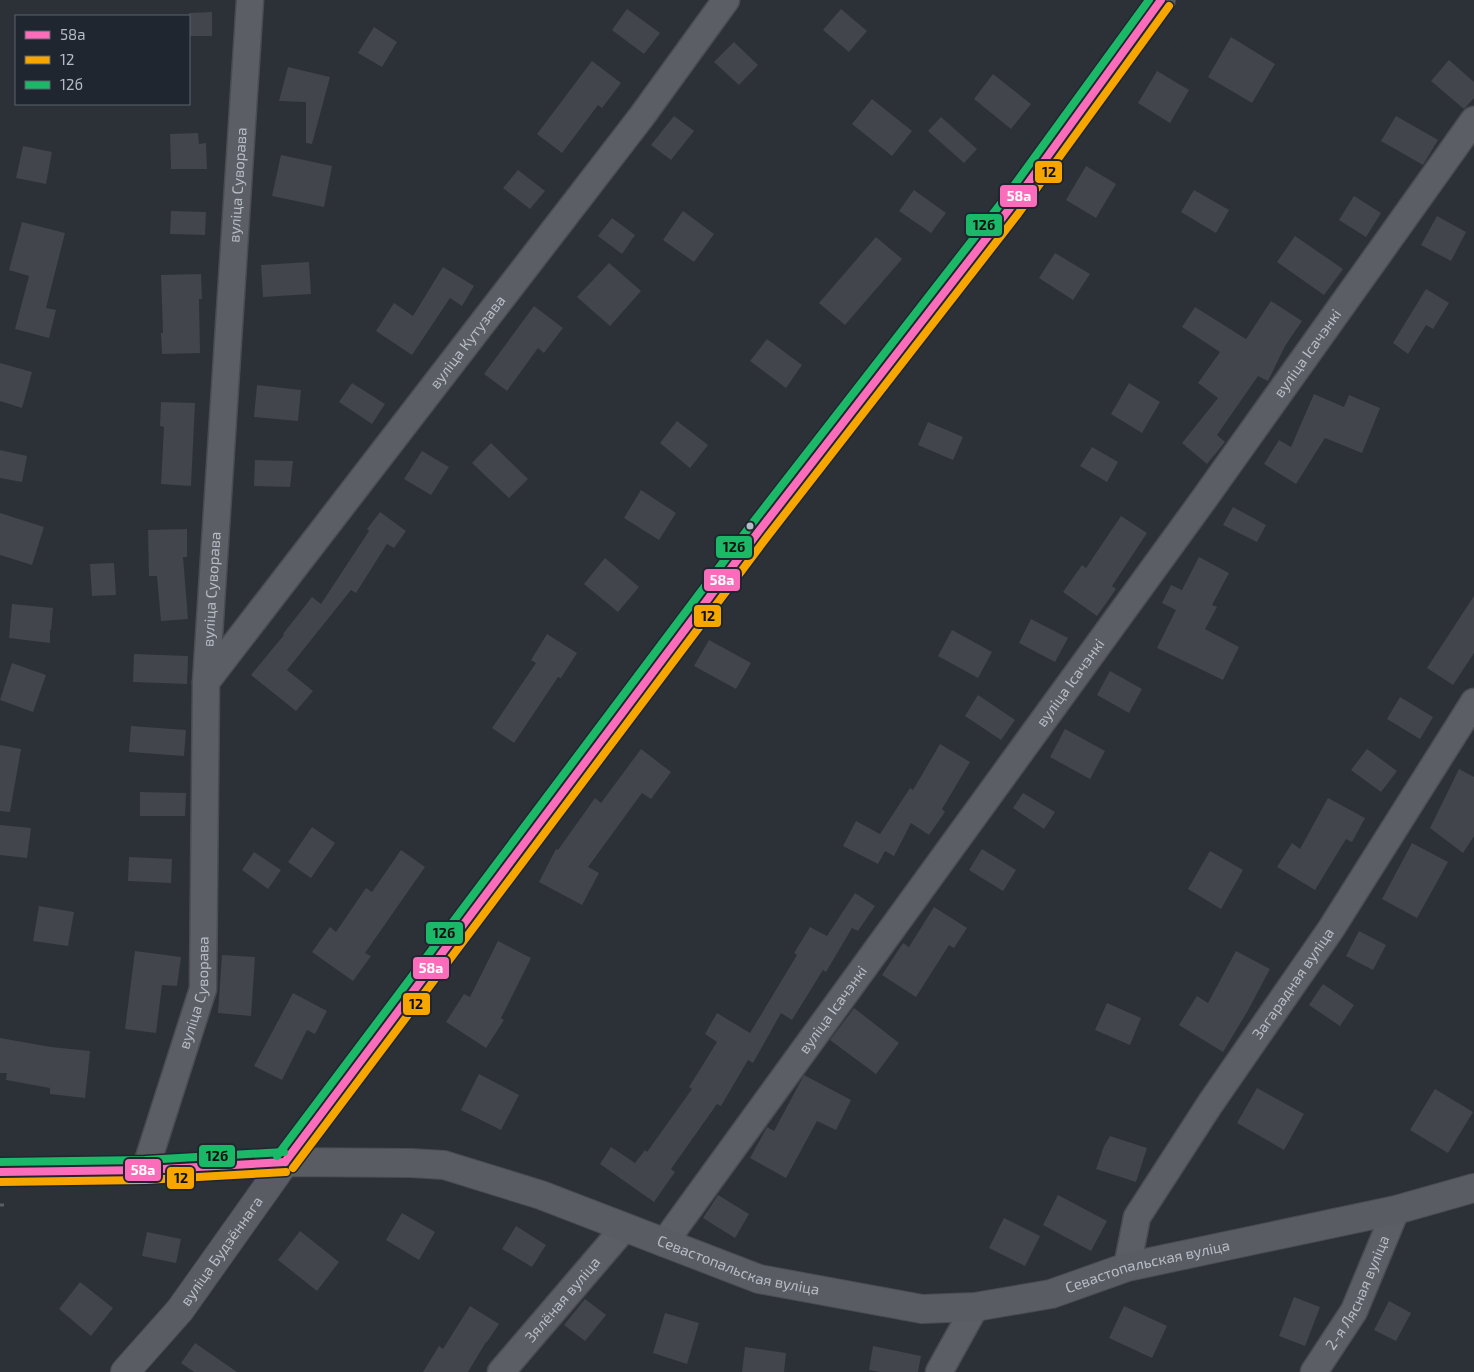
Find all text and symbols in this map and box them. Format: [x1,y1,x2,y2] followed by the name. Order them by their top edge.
[15,15,190,105] legend
[60,25,85,43] text: 58а
[60,50,74,68] text: 12
[60,75,83,93] text: 12б
[224,127,250,243] street label: вуліца Суворава
[1034,160,1063,184] line badge: 12
[1042,163,1056,180] text: 12
[999,184,1038,208] line badge: 58а
[1007,187,1031,204] text: 58а
[965,213,1003,237] line badge: 12б
[973,216,995,233] text: 12б
[425,291,509,392] street label: вуліца Кутузава
[1269,305,1344,401] street label: вуліца Ісачэнкі
[745,521,755,531] unlabelled marker
[198,531,224,647] street label: вуліца Суворава
[715,535,753,559] line badge: 12б
[723,538,745,555] text: 12б
[703,568,741,592] line badge: 58а
[710,571,734,588] text: 58а
[693,604,722,628] line badge: 12
[701,607,715,624] text: 12
[1032,635,1108,730] street label: вуліца Ісачэнкі
[425,921,464,945] line badge: 12б
[433,924,455,941] text: 12б
[1248,924,1337,1042] street label: Загарадная вуліца
[174,936,212,1051] street label: вуліца Суворава
[412,956,450,980] line badge: 58а
[419,959,443,976] text: 58а
[794,962,870,1057] street label: вуліца Ісачэнкі
[402,992,431,1016] line badge: 12
[409,995,423,1012] text: 12
[198,1144,236,1168] line badge: 12б
[206,1147,228,1164] text: 12б
[124,1158,162,1182] line badge: 58а
[131,1161,155,1178] text: 58а
[166,1166,195,1190] line badge: 12
[174,1169,188,1186] text: 12
[176,1192,266,1309] street label: вуліца Будзённага
[655,1231,821,1298] street label: Севастопальская вуліца
[1321,1232,1392,1353] street label: 2-я Лясная вуліца
[1062,1235,1231,1296] street label: Севастопальская вуліца
[520,1253,603,1346] street label: Зялёная вуліца

